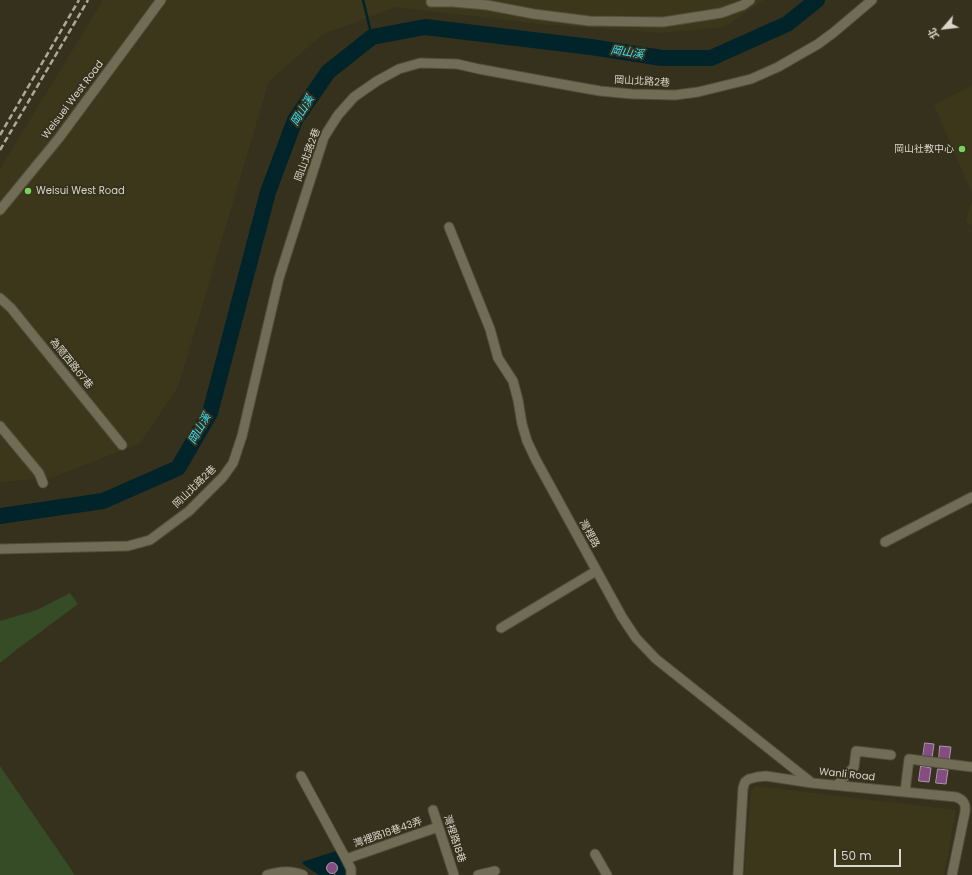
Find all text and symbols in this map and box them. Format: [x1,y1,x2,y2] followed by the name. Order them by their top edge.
[924,8,964,48] north arrow
[924,25,943,42] text: 北
[610,44,644,62] water label: 岡山溪
[40,59,106,141] street label: Weisuei West Road
[614,75,670,89] street label: 岡山北路2巷
[289,93,317,129] water label: 岡山溪
[293,127,323,183] street label: 岡山北路2巷
[894,143,954,155] place label: 岡山社教中心
[957,144,967,154] marker: 岡山社教中心
[36,185,125,197] place label: Weisui West Road
[23,186,33,196] marker: Weisui West Road
[47,336,95,392] street label: 為隨西路67巷
[186,411,214,447] water label: 岡山溪
[171,463,219,511] street label: 岡山北路2巷
[576,518,602,550] street label: 灣裡路
[818,766,876,784] street label: Wanli Road
[441,814,467,864] street label: 灣裡路18巷
[352,816,424,850] street label: 灣裡路18巷43弄
[836,841,903,867] scale bar
[841,847,872,864] text: 50 m

